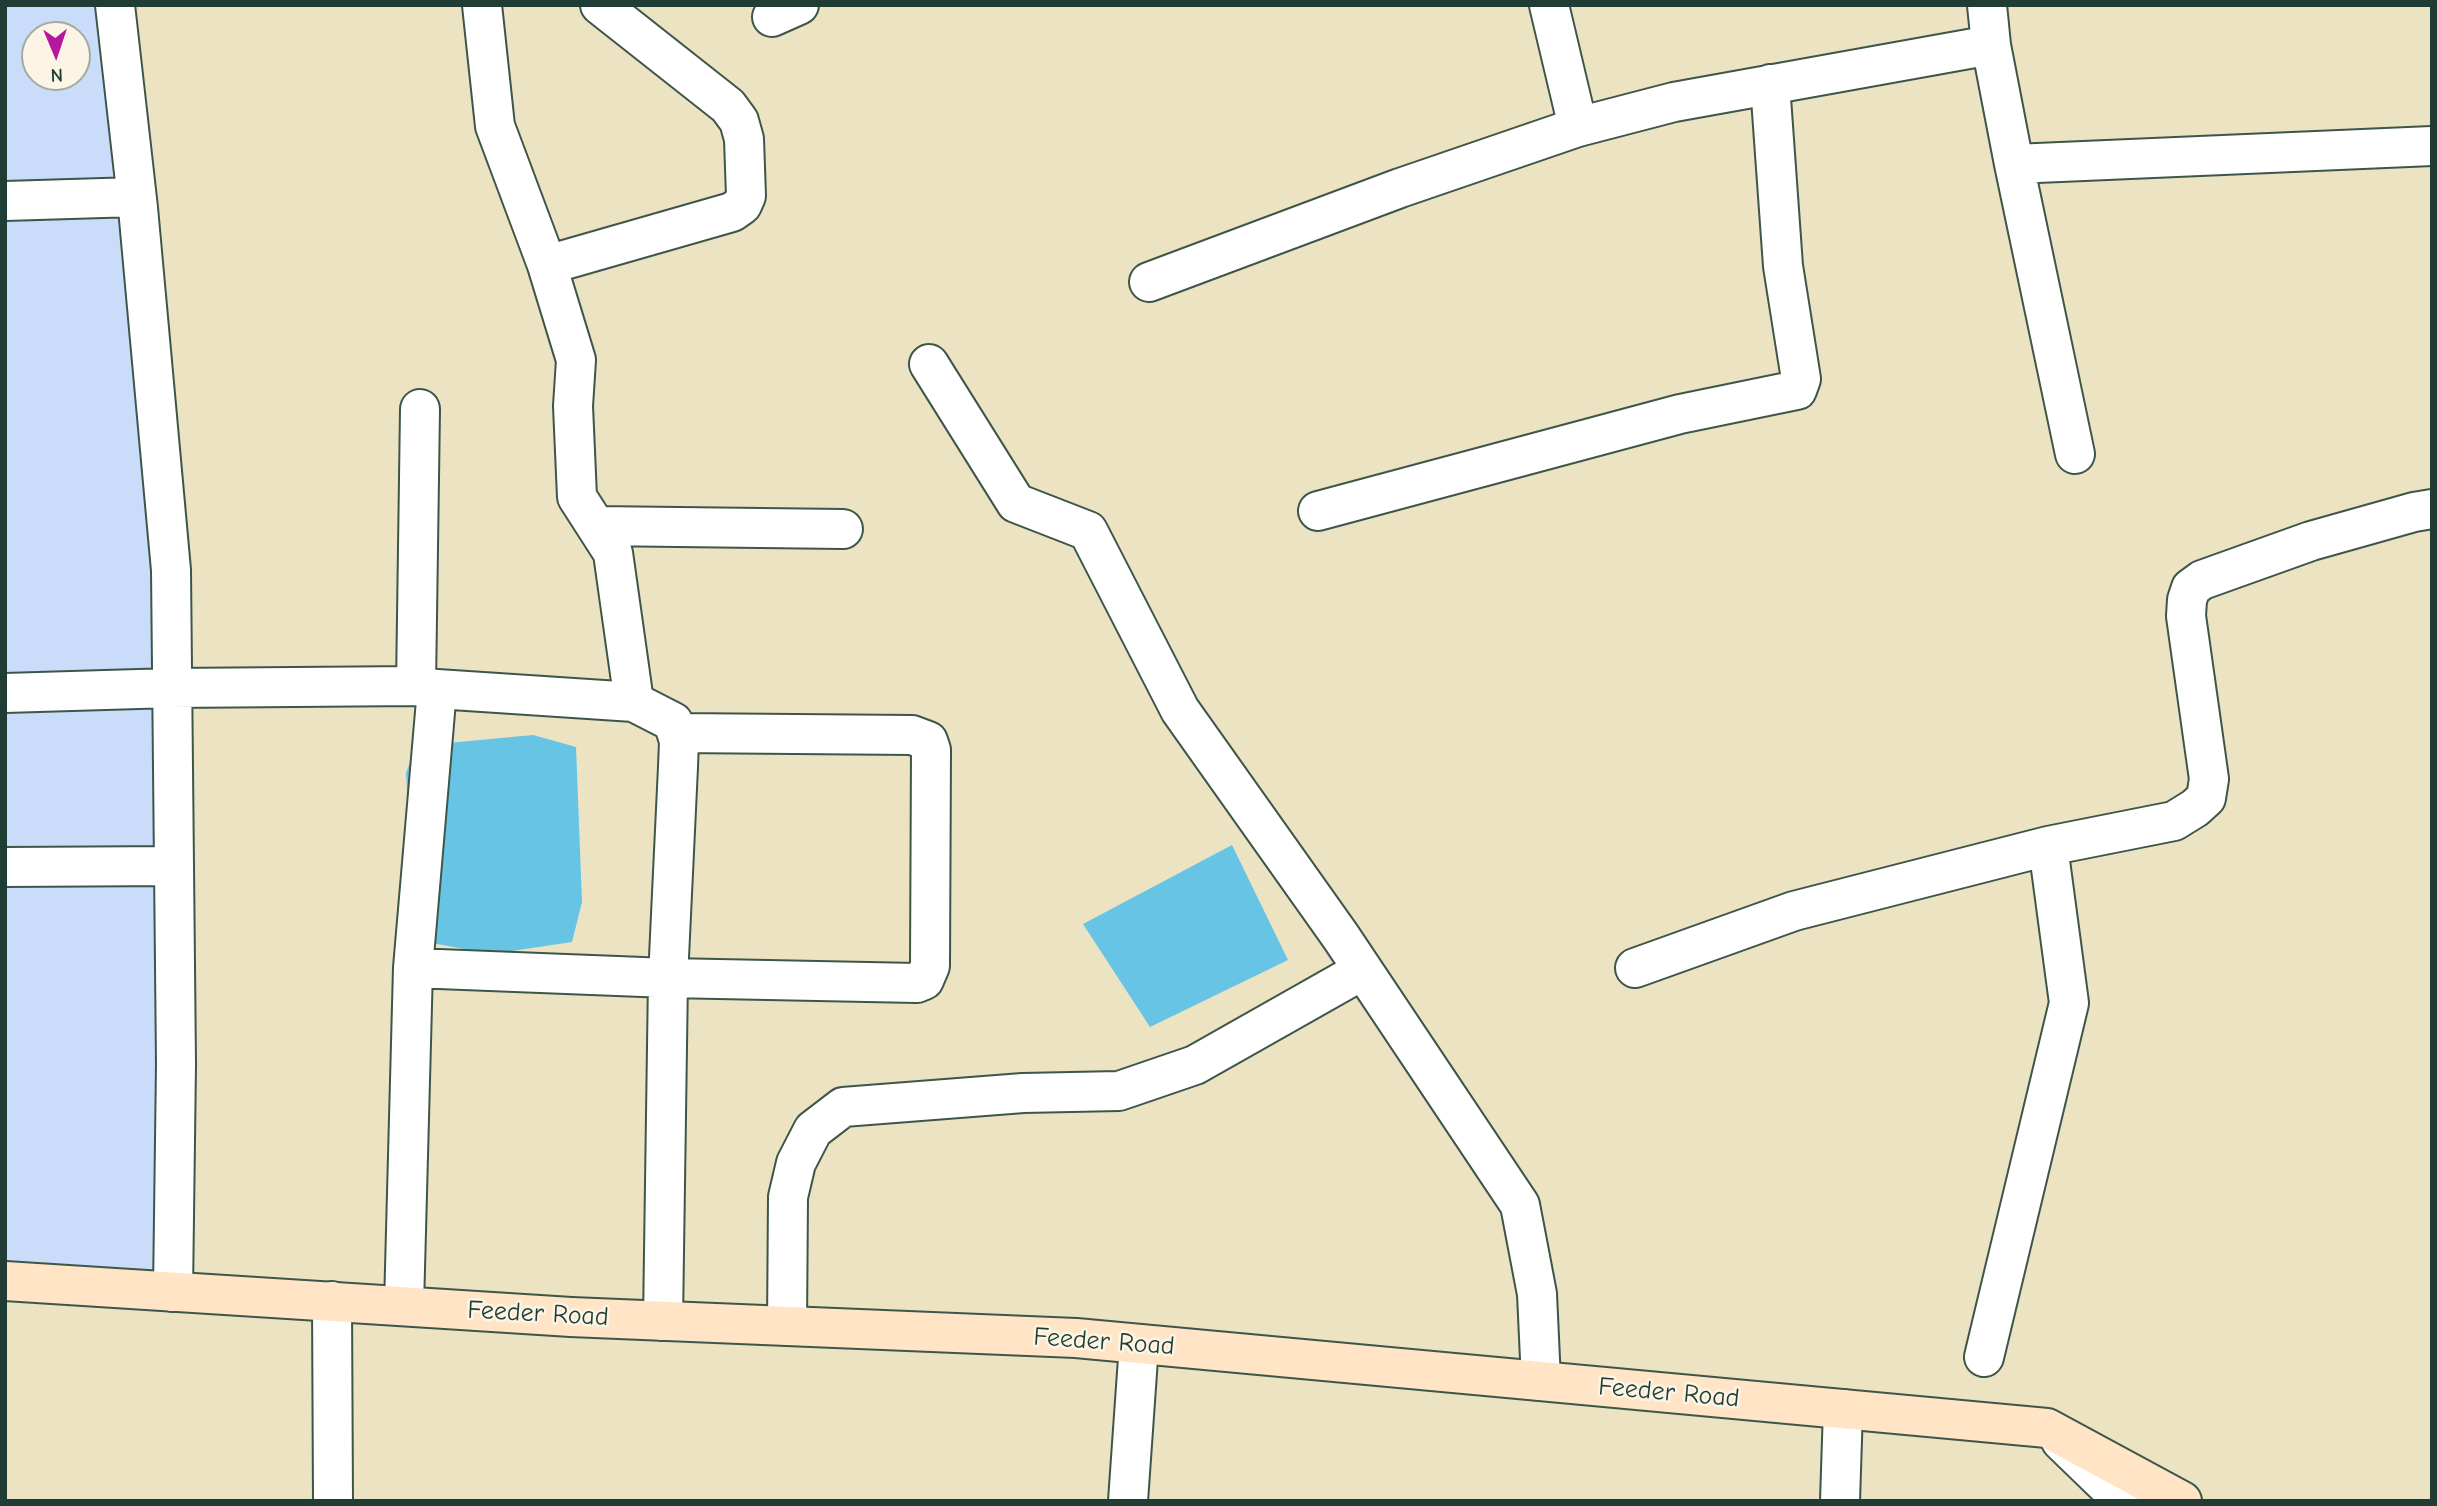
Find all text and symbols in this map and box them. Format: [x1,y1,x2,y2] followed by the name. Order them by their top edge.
[21,21,91,91] north arrow
[50,64,63,86] text: N
[467,1295,609,1333] street label: Feeder Road
[1032,1322,1176,1362] street label: Feeder Road
[1597,1371,1741,1415] street label: Feeder Road

